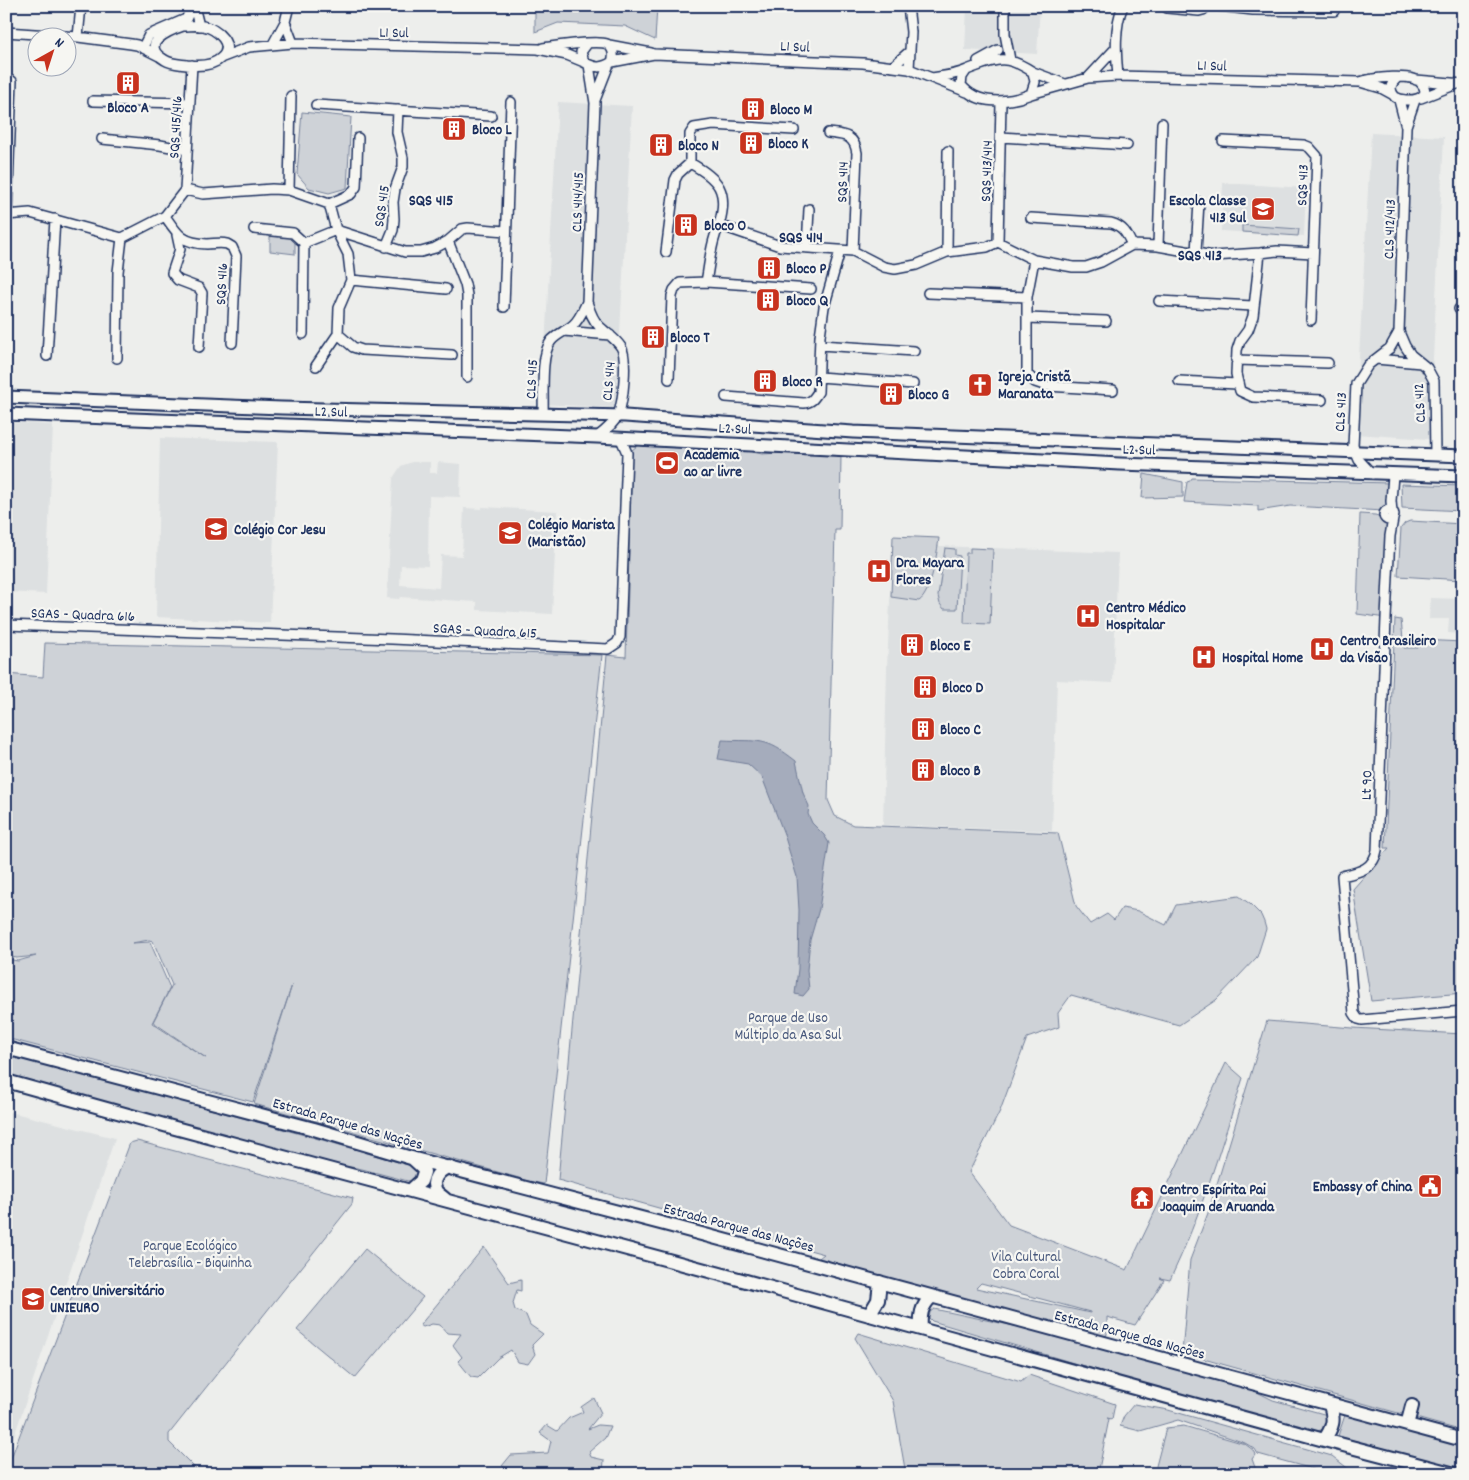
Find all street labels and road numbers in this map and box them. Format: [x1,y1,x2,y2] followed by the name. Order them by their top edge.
[379,23,409,45] street label: L1 Sul
[780,36,811,60] street label: L1 Sul
[1197,55,1227,79] street label: L1 Sul
[164,95,190,159] street label: SQS 415/416
[976,140,1000,202] street label: SQS 413/414
[832,161,856,203] street label: SQS 414
[1292,164,1316,206] street label: SQS 413
[567,172,591,232] street label: CLS 414/415
[369,184,397,229] street label: SQS 415
[1379,199,1403,259] street label: CLS 412/413
[211,262,235,306] street label: SQS 416
[521,358,545,400] street label: CLS 415
[597,361,623,402] street label: CLS 414
[1409,383,1433,423] street label: CLS 412
[1330,392,1354,433] street label: CLS 413
[314,401,348,425] street label: L2 Sul
[718,418,752,442] street label: L2 Sul
[1122,439,1156,463] street label: L2 Sul
[30,603,135,629] street label: SGAS - Quadra 616
[432,618,537,646] street label: SGAS - Quadra 615
[1356,770,1380,801] street label: Lt 90
[270,1093,425,1157] street label: Estrada Parque das Nações
[661,1198,816,1260] street label: Estrada Parque das Nações
[1052,1305,1207,1367] street label: Estrada Parque das Nações

